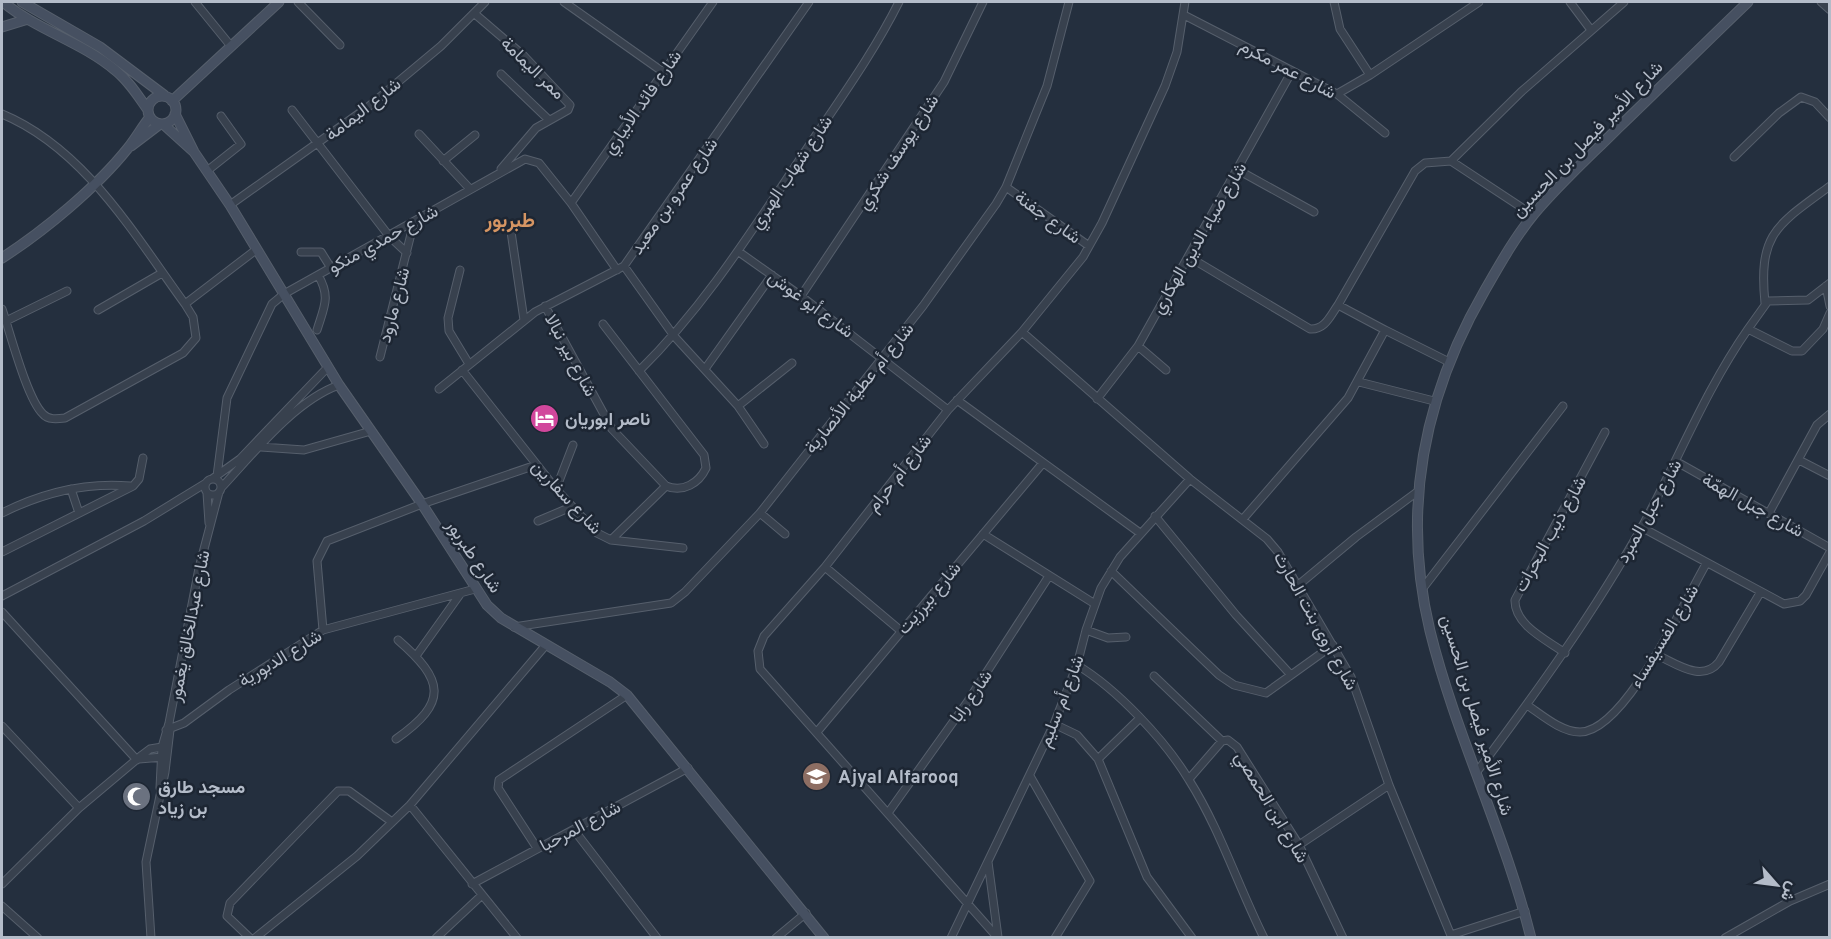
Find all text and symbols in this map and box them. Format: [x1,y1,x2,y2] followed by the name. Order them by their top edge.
[495,33,569,105] street label: ممر اليمامة
[1235,35,1340,105] street label: شارع عمر مكرم
[599,46,689,161] street label: شارع فائد الأبياري
[1507,57,1669,223] street label: شارع الأمير فيصل بن الحسين
[321,73,407,147] street label: شارع اليمامة
[853,91,947,216] street label: شارع يوسف شكري
[746,111,840,235] street label: شارع شهاب الهبري
[626,134,724,260] street label: شارع عمرو بن معبد
[1147,159,1255,320] street label: شارع ضياء الدين الهكاري
[1009,186,1085,250] street label: شارع جفنة
[325,201,444,282] street label: شارع حمدي منكو
[484,209,535,235] district label: طبربور
[374,265,417,346] street label: شارع مارود
[763,266,858,344] street label: شارع أبو غوش
[538,310,601,401] street label: شارع بير نبالا
[800,319,920,459] street label: شارع أم عطية الأنصارية
[528,403,560,435] hotel icon: ناصر ابوريان
[565,409,650,432] place label: ناصر ابوريان
[863,431,938,517] street label: شارع أم حرام
[526,456,606,540] street label: شارع سفارين
[1612,456,1688,568] street label: شارع جبل المبرد
[1697,469,1807,544] street label: شارع جبل الهمّة
[1510,473,1593,597] street label: شارع ذيب البحرات
[439,515,506,598] street label: شارع طبربور
[164,548,216,705] street label: شارع عبدالخالق يغمور
[1267,549,1362,695] street label: شارع أروى بنت الحارث
[893,558,967,640] street label: شارع بيرزيت
[1625,581,1705,693] street label: شارع الفسيفساء
[1434,612,1517,819] street label: شارع الأمير فيصل بن الحسين
[235,625,327,693] street label: شارع الدبورية
[1034,652,1091,751] street label: شارع أم سليم
[946,666,999,728] street label: شارع رابا
[1227,748,1313,869] street label: شارع ابن الحمصي
[801,761,833,793] school or university icon: Ajyal Alfarooq
[838,767,959,790] place label: Ajyal Alfarooq
[158,777,245,821] place label: مسجد طارق بن زياد
[121,781,153,813] mosque icon: مسجد طارق بن زياد
[536,796,625,858] street label: شارع المرحبا
[1747,855,1807,915] north arrow
[1775,878,1802,904] text: ش

